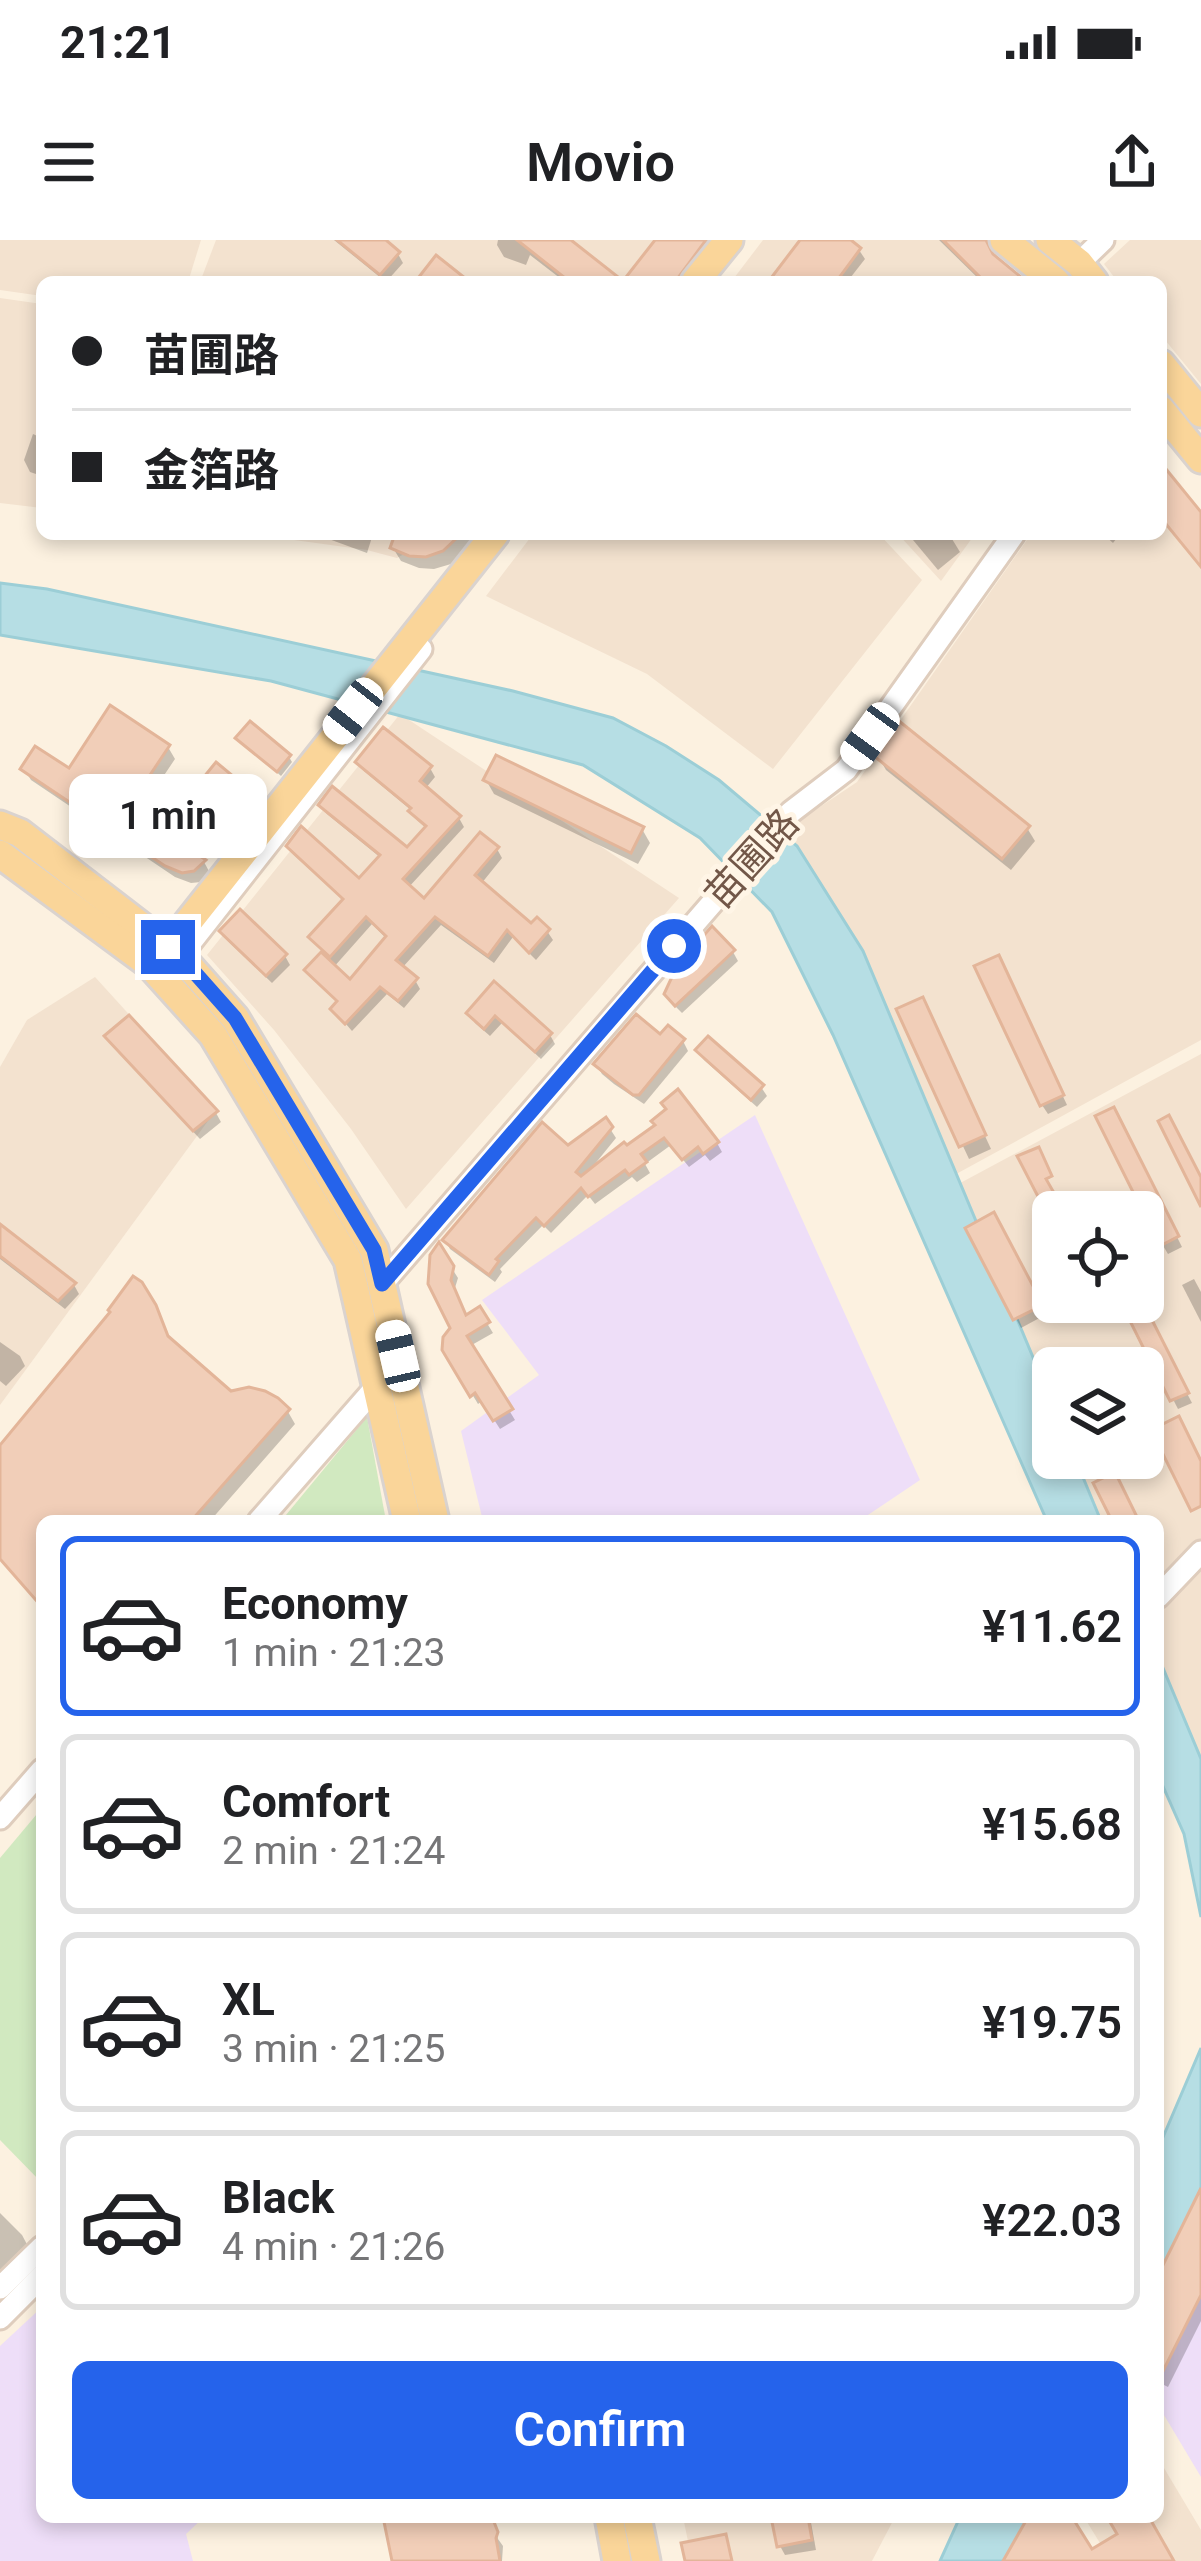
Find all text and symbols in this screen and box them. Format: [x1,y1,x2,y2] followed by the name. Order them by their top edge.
[60,16,176,69] text: 21:21
[36,129,102,195] icon: menu
[1099,129,1165,195] icon: share
[526,131,675,194] text: Movio
[144,329,279,382] text: 苗圃路
[144,444,279,497] text: 金箔路
[317,672,389,750] car
[834,696,906,776] car
[69,773,267,857] callout: 1 min
[119,793,217,839] text: 1 min
[696,800,808,918] street label: 苗圃路
[647,919,701,973] route start
[141,920,195,974] route end
[1032,1191,1164,1479] map controls
[1032,1191,1164,1323] button: locate
[372,1317,424,1395] car
[1032,1347,1164,1479] button: layers
[78,1572,186,1680] icon: car
[222,1577,408,1630] text: Economy
[982,1600,1122,1653] text: ¥11.62
[222,1630,445,1676] text: 1 min · 21:23
[78,1770,186,1878] icon: car
[222,1775,390,1828] text: Comfort
[982,1798,1122,1851] text: ¥15.68
[222,1828,445,1874] text: 2 min · 21:24
[78,1968,186,2076] icon: car
[222,1973,275,2026] text: XL
[982,1996,1122,2049] text: ¥19.75
[222,2026,445,2072] text: 3 min · 21:25
[78,2166,186,2274] icon: car
[222,2171,334,2224] text: Black
[982,2194,1122,2247] text: ¥22.03
[222,2224,445,2270] text: 4 min · 21:26
[72,2361,1128,2499] button: Confirm

